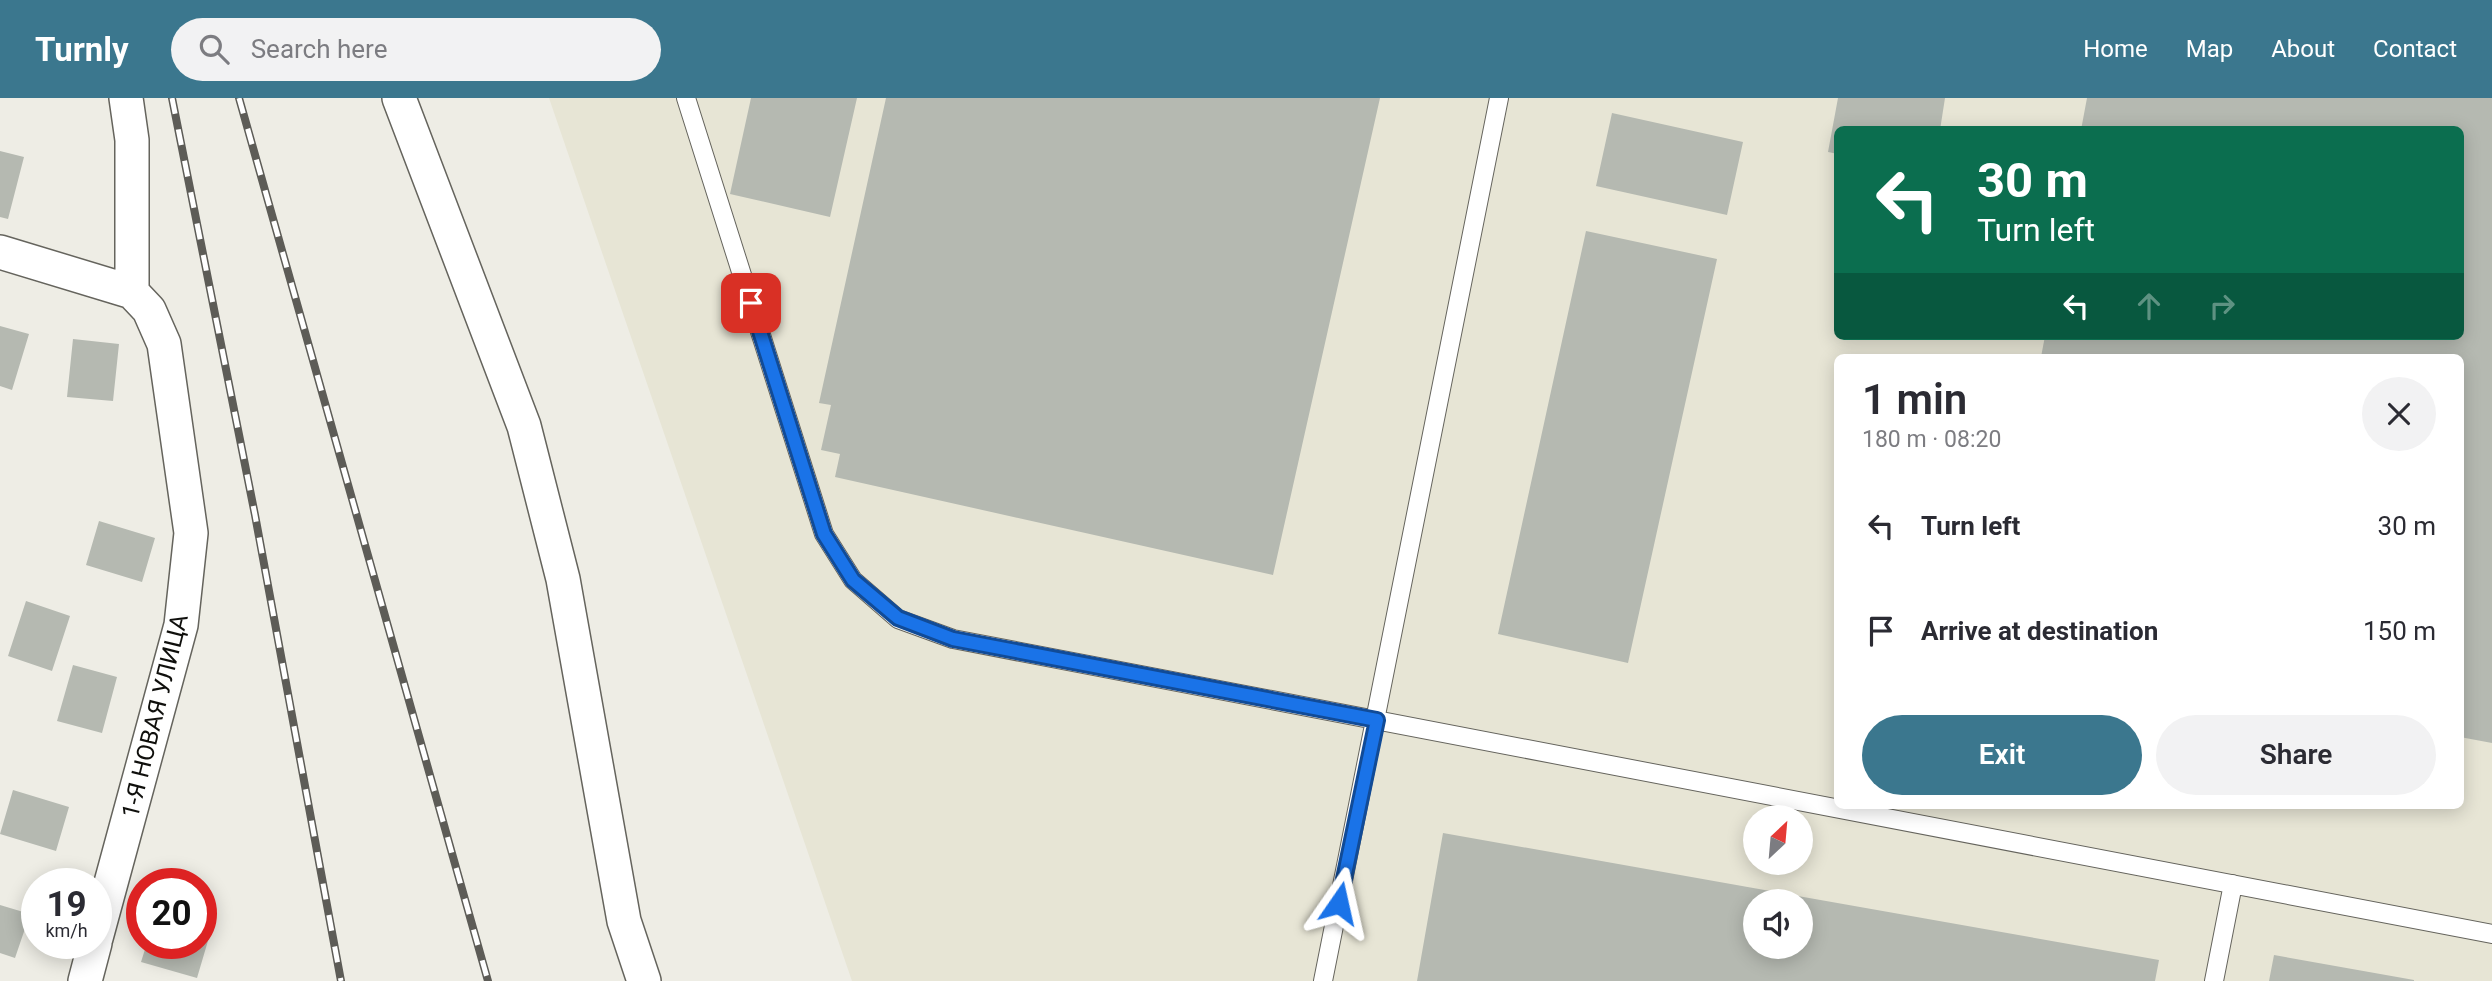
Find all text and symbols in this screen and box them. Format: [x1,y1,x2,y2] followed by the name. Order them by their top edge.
[171,18,661,81] search box
[35,30,129,69] text: Turnly
[195,30,233,68] icon: search
[251,34,387,64] text: Search here
[2083,35,2148,63] text: Home
[2186,35,2233,63] text: Map
[2271,35,2335,63] text: About
[2373,35,2457,63] text: Contact
[1977,152,2088,209] text: 30 m
[1862,154,1953,245] icon: left
[1977,211,2095,249] text: Turn left
[721,273,781,333] pin
[732,284,770,322] icon: arrive
[2057,287,2095,325] icon: left
[2130,287,2168,325] icon: ahead
[2203,287,2241,325] icon: right
[1862,375,1967,424] text: 1 min
[2362,377,2436,451] button: close
[1862,426,2001,453] text: 180 m · 08:20
[1862,507,1900,545] icon: left
[1921,511,2020,541] text: Turn left
[2378,511,2436,541] text: 30 m
[116,611,194,821] street label: 1-Я НОВАЯ УЛИЦА
[1862,612,1900,650] icon: arrive
[1921,616,2158,646] text: Arrive at destination
[2363,616,2436,646] text: 150 m
[1862,715,2142,795] button: Exit
[2156,715,2436,795] button: Share
[1743,805,1813,875] north arrow
[1743,805,1813,959] map controls
[1302,866,1376,940] position arrow
[126,868,217,959] speed limit sign: 20
[46,884,87,925] text: 19
[1743,889,1813,959] button: sound
[45,920,88,941] text: km/h

